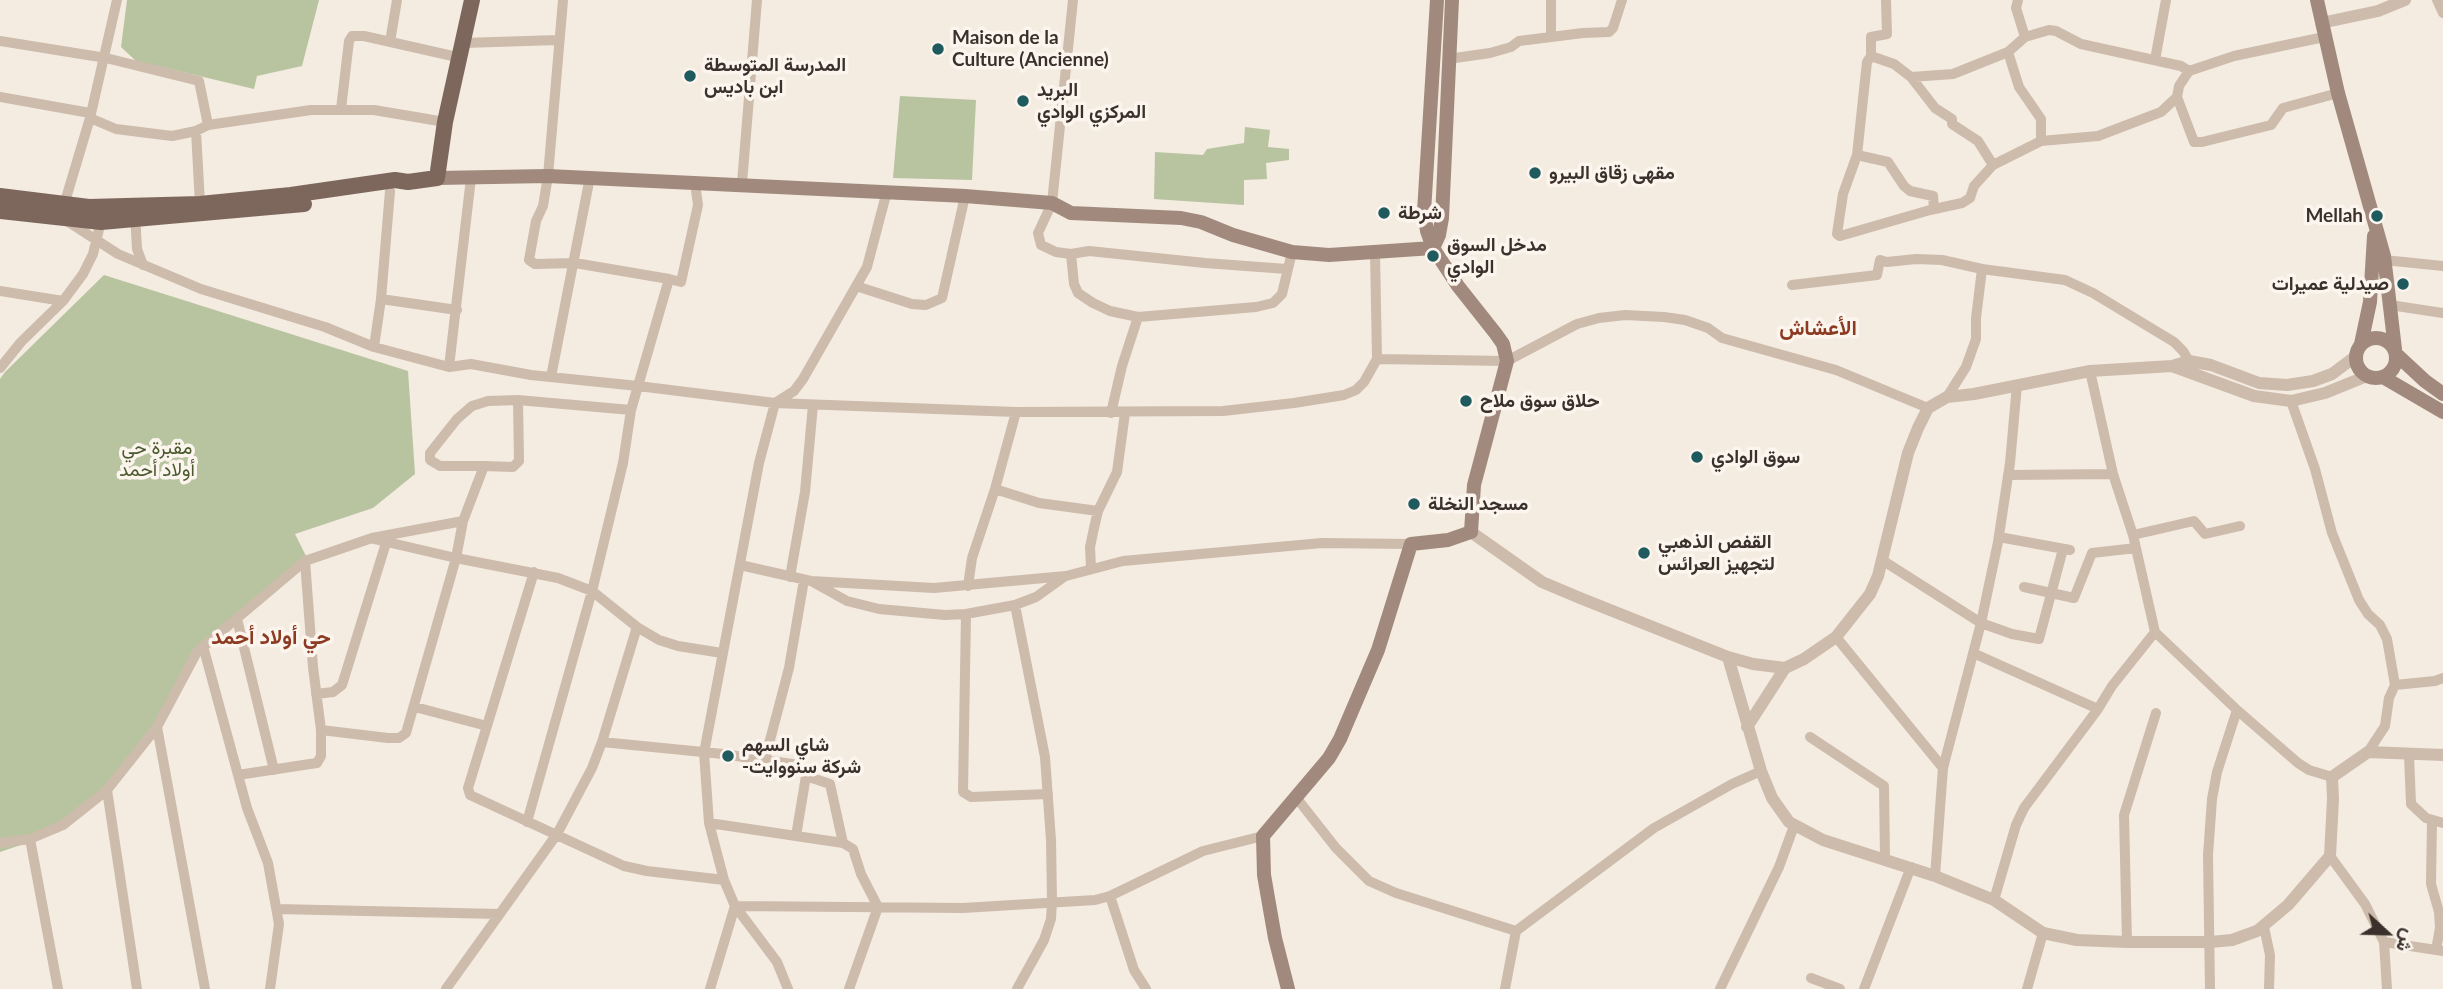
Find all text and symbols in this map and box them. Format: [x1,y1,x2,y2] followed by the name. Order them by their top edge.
[952,27,1109,71] place label: Maison de la Culture (Ancienne)
[930,41,946,57] marker: Maison de la Culture (Ancienne)
[704,54,846,98] place label: المدرسة المتوسطة ابن باديس
[682,68,698,84] marker: المدرسة المتوسطة ابن باديس
[1037,79,1146,123] place label: البريد المركزي الوادي
[1015,93,1031,109] marker: البريد المركزي الوادي
[1549,162,1675,184] place label: مقهى زقاق البيرو
[1527,165,1543,181] marker: مقهى زقاق البيرو
[1398,202,1442,224] place label: شرطة
[1376,205,1392,221] marker: شرطة
[2305,205,2363,227] place label: Mellah
[2369,208,2385,224] marker: Mellah
[1447,234,1547,278] place label: مدخل السوق الوادي
[1425,248,1441,264] marker: مدخل السوق الوادي
[2272,273,2389,295] place label: صيدلية عميرات
[2395,276,2411,292] marker: صيدلية عميرات
[1779,315,1857,341] district label: الأعشاش
[1480,390,1600,412] place label: حلاق سوق ملاح
[1458,393,1474,409] marker: حلاق سوق ملاح
[119,437,195,481] park label: مقبرة حي أولاد أحمد
[1711,446,1800,468] place label: سوق الوادي
[1689,449,1705,465] marker: سوق الوادي
[1428,493,1528,515] place label: مسجد النخلة
[1406,496,1422,512] marker: مسجد النخلة
[1658,531,1775,575] place label: القفص الذهبي لتجهيز العرائس
[1636,545,1652,561] marker: القفص الذهبي لتجهيز العرائس
[211,624,331,650] district label: حي أولاد أحمد
[742,734,861,778] place label: شاي السهم -شركة سنووايت
[720,748,736,764] marker: شاي السهم -شركة سنووايت
[2352,898,2422,968] north arrow
[2392,926,2422,956] text: ش

